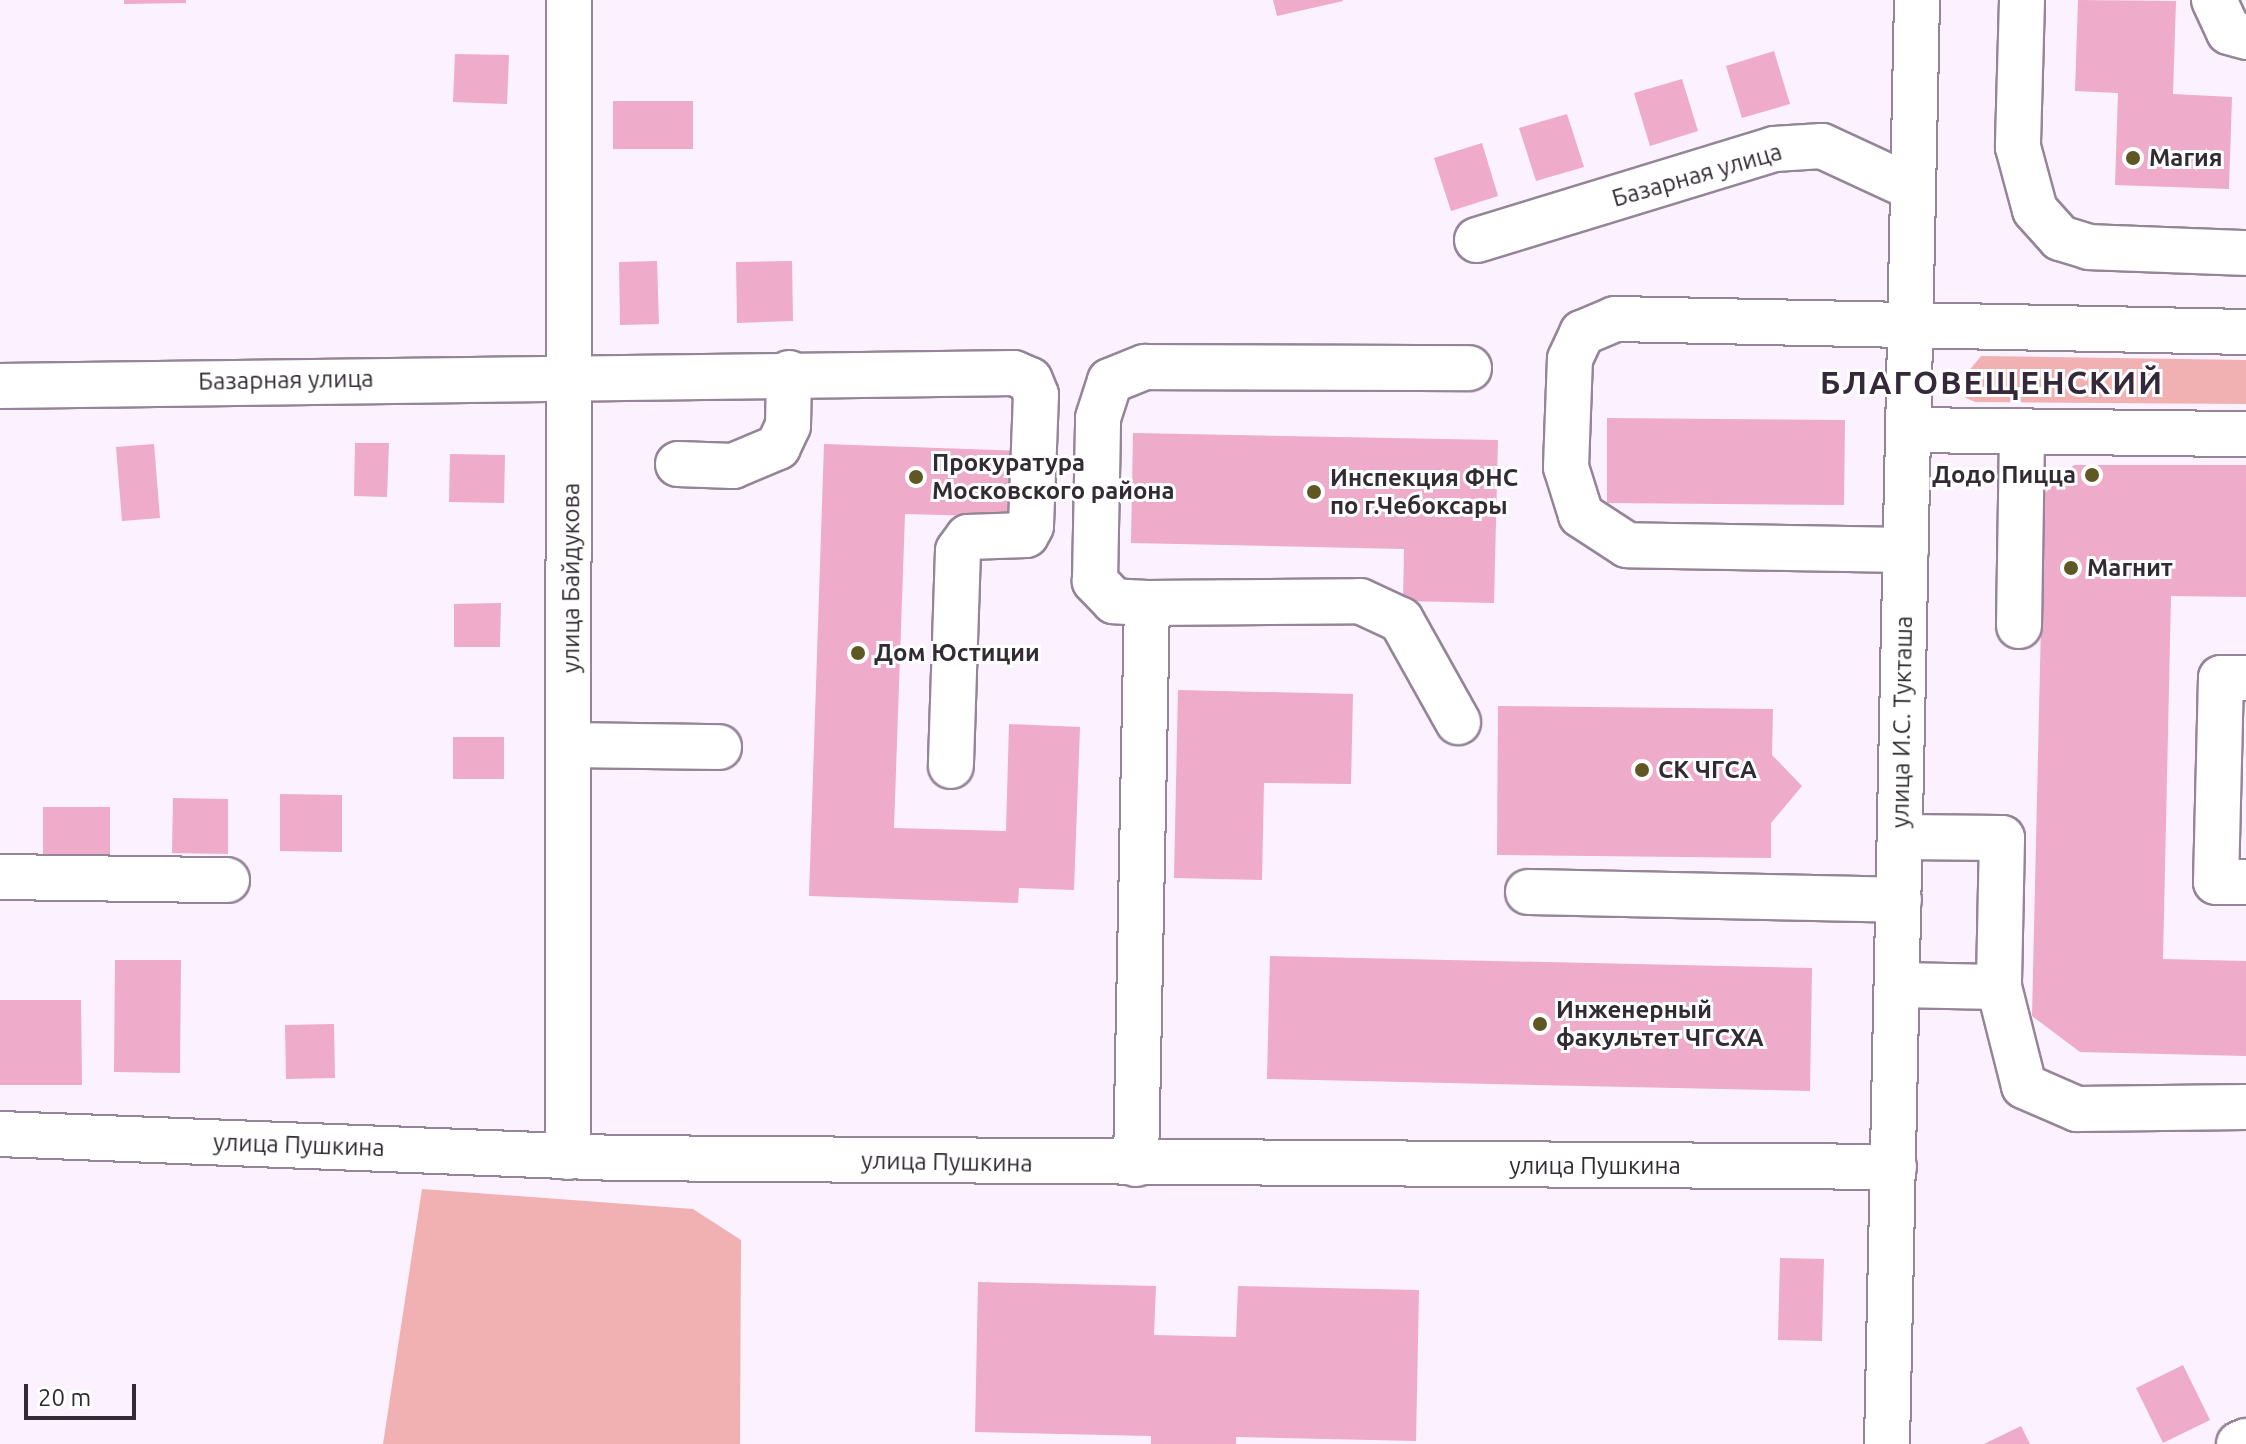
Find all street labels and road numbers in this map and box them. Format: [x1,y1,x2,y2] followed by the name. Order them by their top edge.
[1609,137,1785,213] street label: Базарная улица
[198,364,374,396] street label: Базарная улица
[557,483,585,673] street label: улица Байдукова
[1886,616,1918,828] street label: улица И.С. Тукташа
[213,1128,385,1162] street label: улица Пушкина
[861,1146,1033,1178] street label: улица Пушкина
[1509,1152,1681,1180] street label: улица Пушкина

